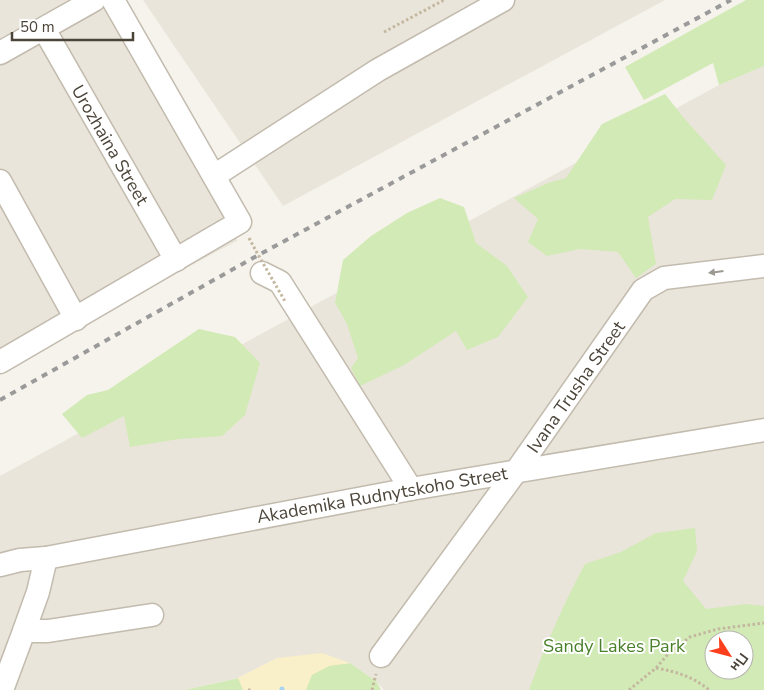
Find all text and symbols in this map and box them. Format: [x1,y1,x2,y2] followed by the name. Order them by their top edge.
[12,10,134,42] scale bar
[20,17,55,37] text: 50 m
[66,80,155,210] street label: Urozhaina Street
[707,268,723,276] one-way arrow
[521,316,631,458] street label: Ivana Trusha Street
[255,461,510,529] street label: Akademika Rudnytskoho Street
[704,630,754,680] north arrow
[543,634,686,658] park label: Sandy Lakes Park
[726,649,752,676] text: Пн

